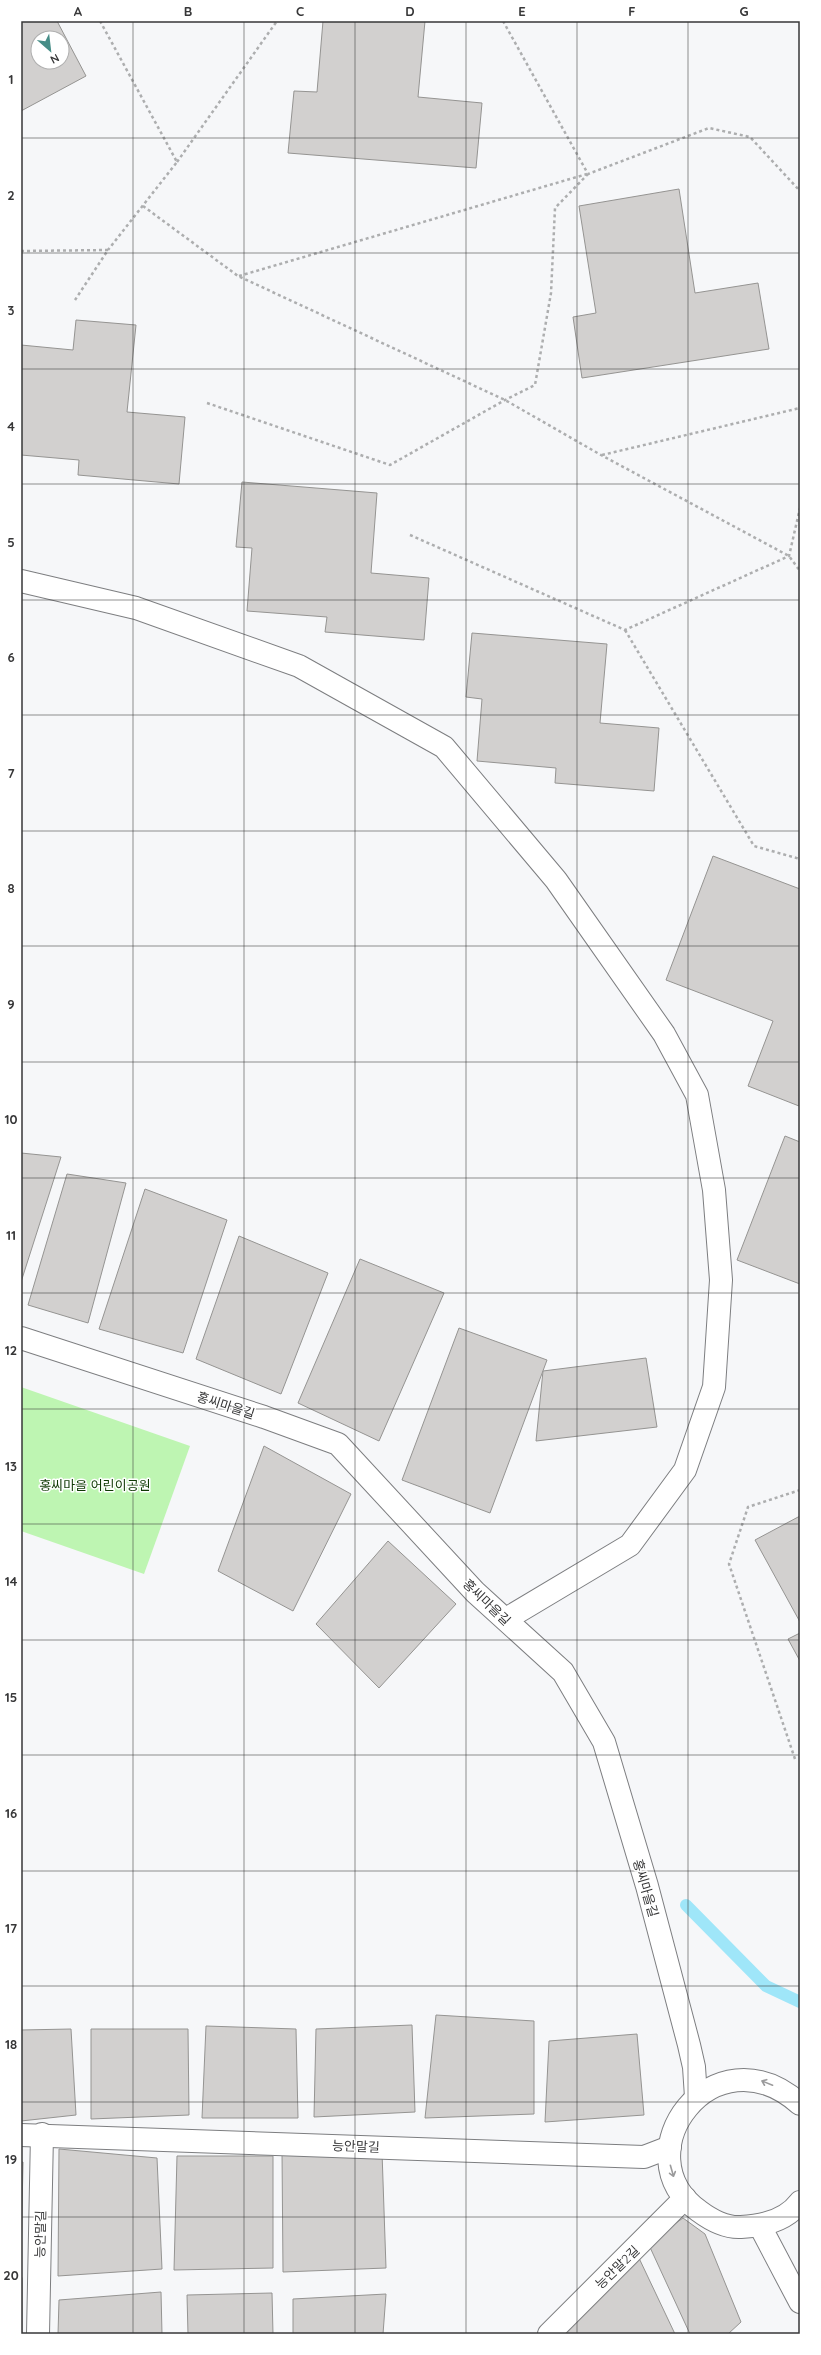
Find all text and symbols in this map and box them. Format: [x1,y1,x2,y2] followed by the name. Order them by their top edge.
[74,3,83,19] text: A
[184,3,192,19] text: B
[296,3,304,19] text: C
[405,3,415,19] text: D
[518,3,526,19] text: E
[628,3,636,19] text: F
[739,3,749,19] text: G
[30,30,70,70] north arrow
[48,51,62,67] text: N
[8,71,14,87] text: 1
[7,187,15,203] text: 2
[8,302,15,318] text: 3
[7,418,15,434] text: 4
[7,534,15,550] text: 5
[7,649,15,665] text: 6
[7,765,15,781] text: 7
[7,880,15,896] text: 8
[7,996,15,1012] text: 9
[4,1111,18,1127] text: 10
[6,1227,16,1243] text: 11
[5,1342,17,1358] text: 12
[195,1388,257,1422] street label: 홍씨마을길
[5,1458,17,1474] text: 13
[39,1477,151,1493] park label: 홍씨마을 어린이공원
[5,1573,18,1589] text: 14
[460,1575,514,1629] street label: 홍씨마을길
[5,1689,17,1705] text: 15
[5,1805,17,1821] text: 16
[630,1857,662,1919] street label: 홍씨마을길
[5,1920,17,1936] text: 17
[5,2036,17,2052] text: 18
[762,2079,774,2087] one-way arrow
[332,2137,380,2155] street label: 능안말길
[5,2151,17,2167] text: 19
[669,2164,676,2177] one-way arrow
[32,2210,48,2258] street label: 능안말길
[592,2242,642,2292] street label: 능안말2길
[3,2267,19,2283] text: 20

